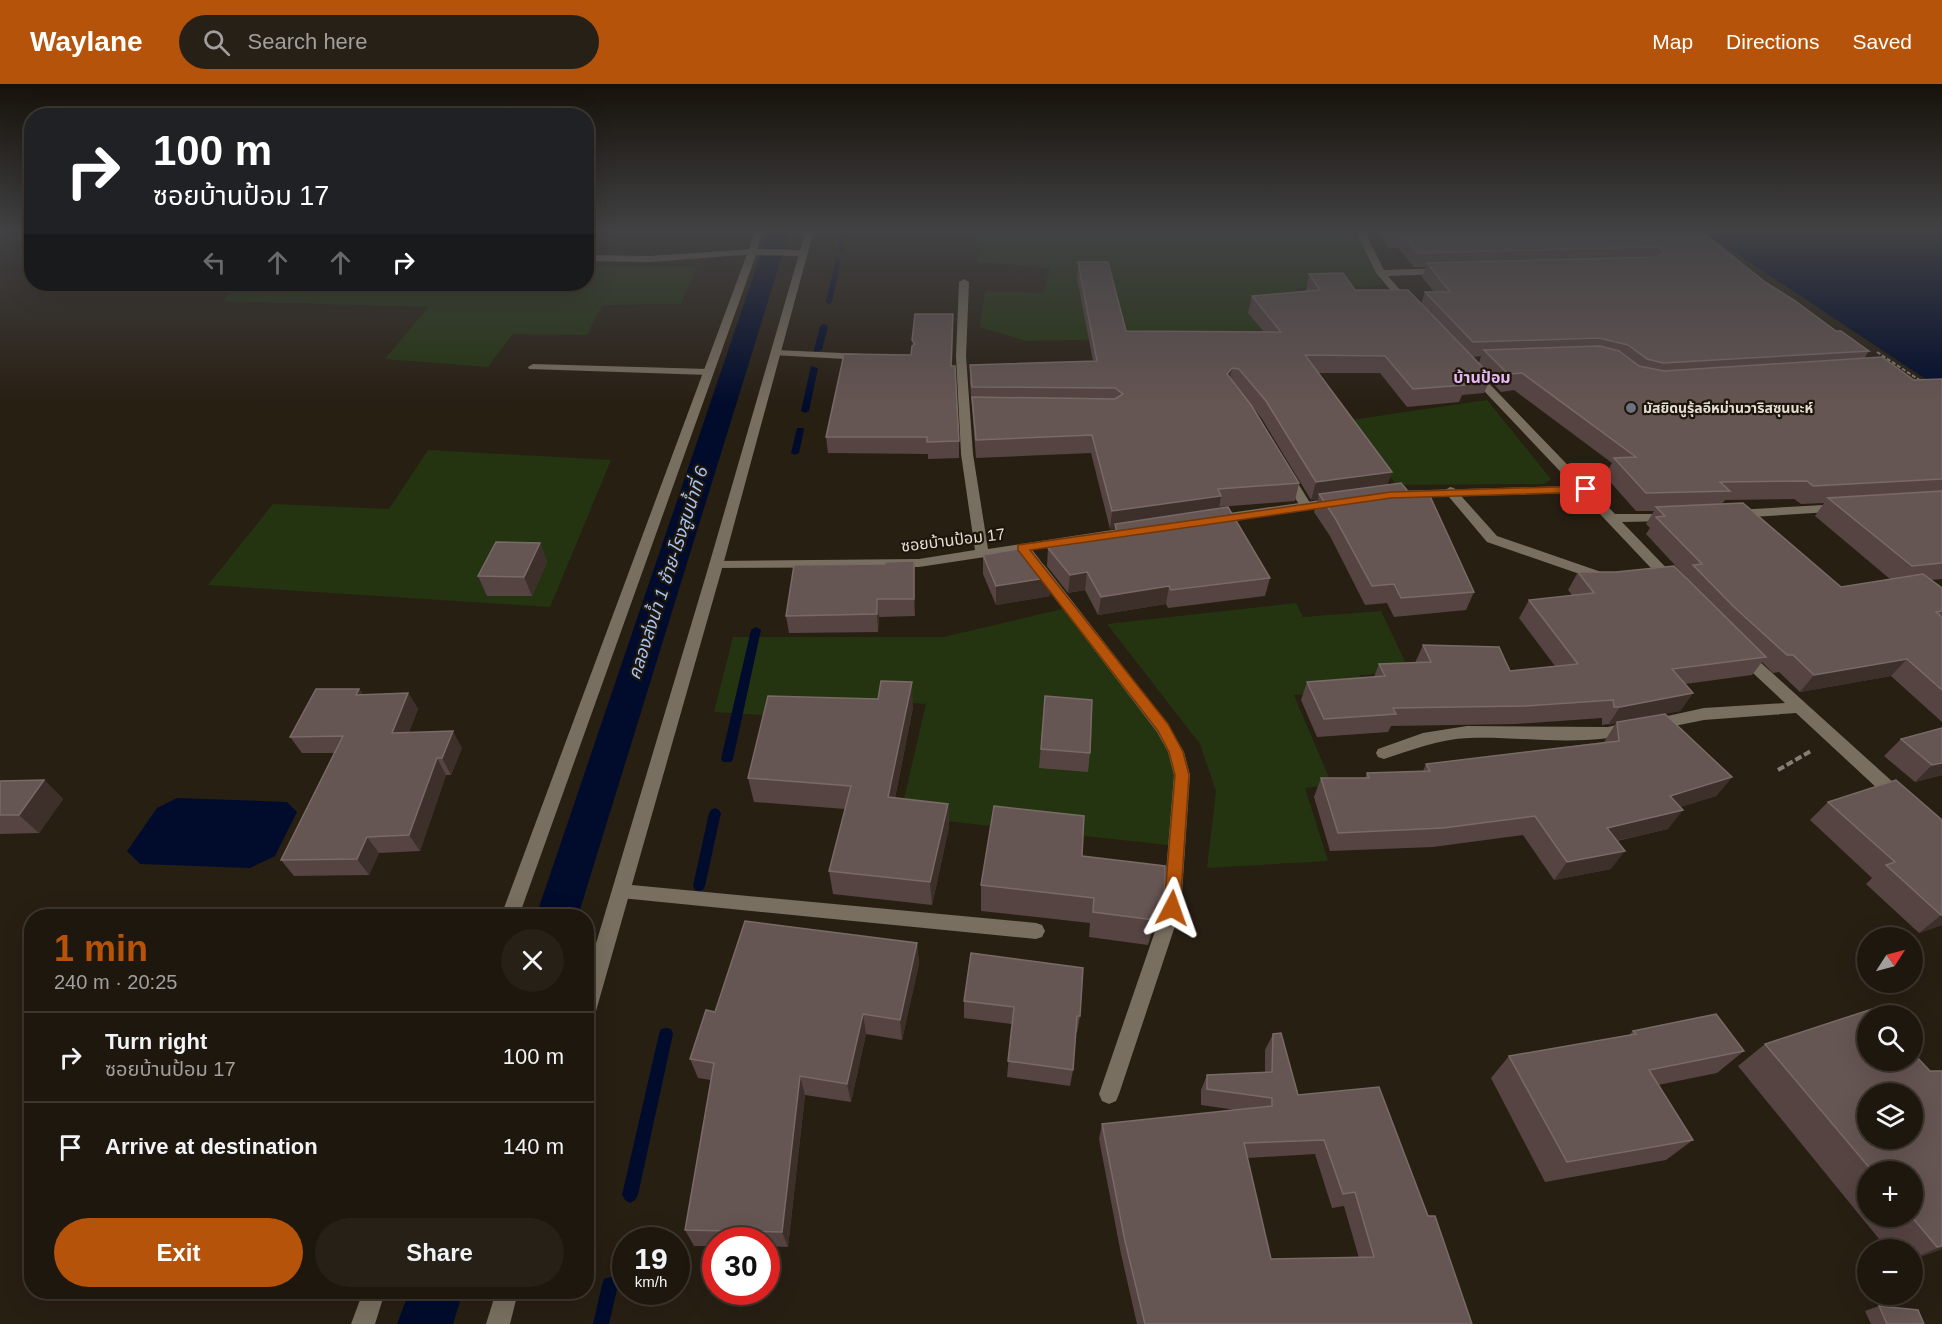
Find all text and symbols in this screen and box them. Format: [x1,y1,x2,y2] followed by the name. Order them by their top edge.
[179,15,599,69] search box
[30,26,143,57] text: Waylane
[200,26,233,59] icon: search
[248,29,367,54] text: Search here
[1652,30,1693,53] text: Map
[1726,30,1819,53] text: Directions
[1852,30,1912,53] text: Saved
[153,127,272,174] text: 100 m
[54,132,132,210] icon: right
[153,181,329,211] text: ซอยบ้านป้อม 17
[198,246,231,279] icon: left
[261,246,294,279] icon: ahead
[324,246,357,279] icon: ahead
[387,246,420,279] icon: right
[1453,369,1511,386] district label: บ้านป้อม
[1643,400,1813,418] place label: มัสยิดนูรุ้ลอีหม่านวาริสซุนนะห์
[1624,401,1638,415] marker: มัสยิดนูรุ้ลอีหม่านวาริสซุนนะห์
[621,462,713,682] water label: คลองส่งน้ำ 1 ซ้าย-โรงสูบน้ำที่ 6
[1560,463,1611,514] pin
[1569,472,1602,505] icon: arrive
[900,525,1006,555] street label: ซอยบ้านป้อม 17
[1140,876,1204,940] position arrow
[1857,927,1923,993] north arrow
[1857,927,1923,1305] map controls
[54,928,148,969] text: 1 min
[501,929,564,992] button: close
[54,971,177,993] text: 240 m · 20:25
[1857,1005,1923,1071] button: search
[105,1029,207,1054] text: Turn right
[54,1041,87,1074] icon: right
[503,1044,564,1069] text: 100 m
[105,1058,236,1080] text: ซอยบ้านป้อม 17
[1857,1083,1923,1149] button: layers
[54,1131,87,1164] icon: arrive
[105,1134,318,1159] text: Arrive at destination
[503,1134,564,1159] text: 140 m
[1857,1161,1923,1227] button: +
[54,1218,303,1287] button: Exit
[315,1218,564,1287] button: Share
[702,1227,780,1305] speed limit sign: 30
[1857,1239,1923,1305] button: −
[634,1242,668,1275] text: 19
[635,1273,667,1290] text: km/h

